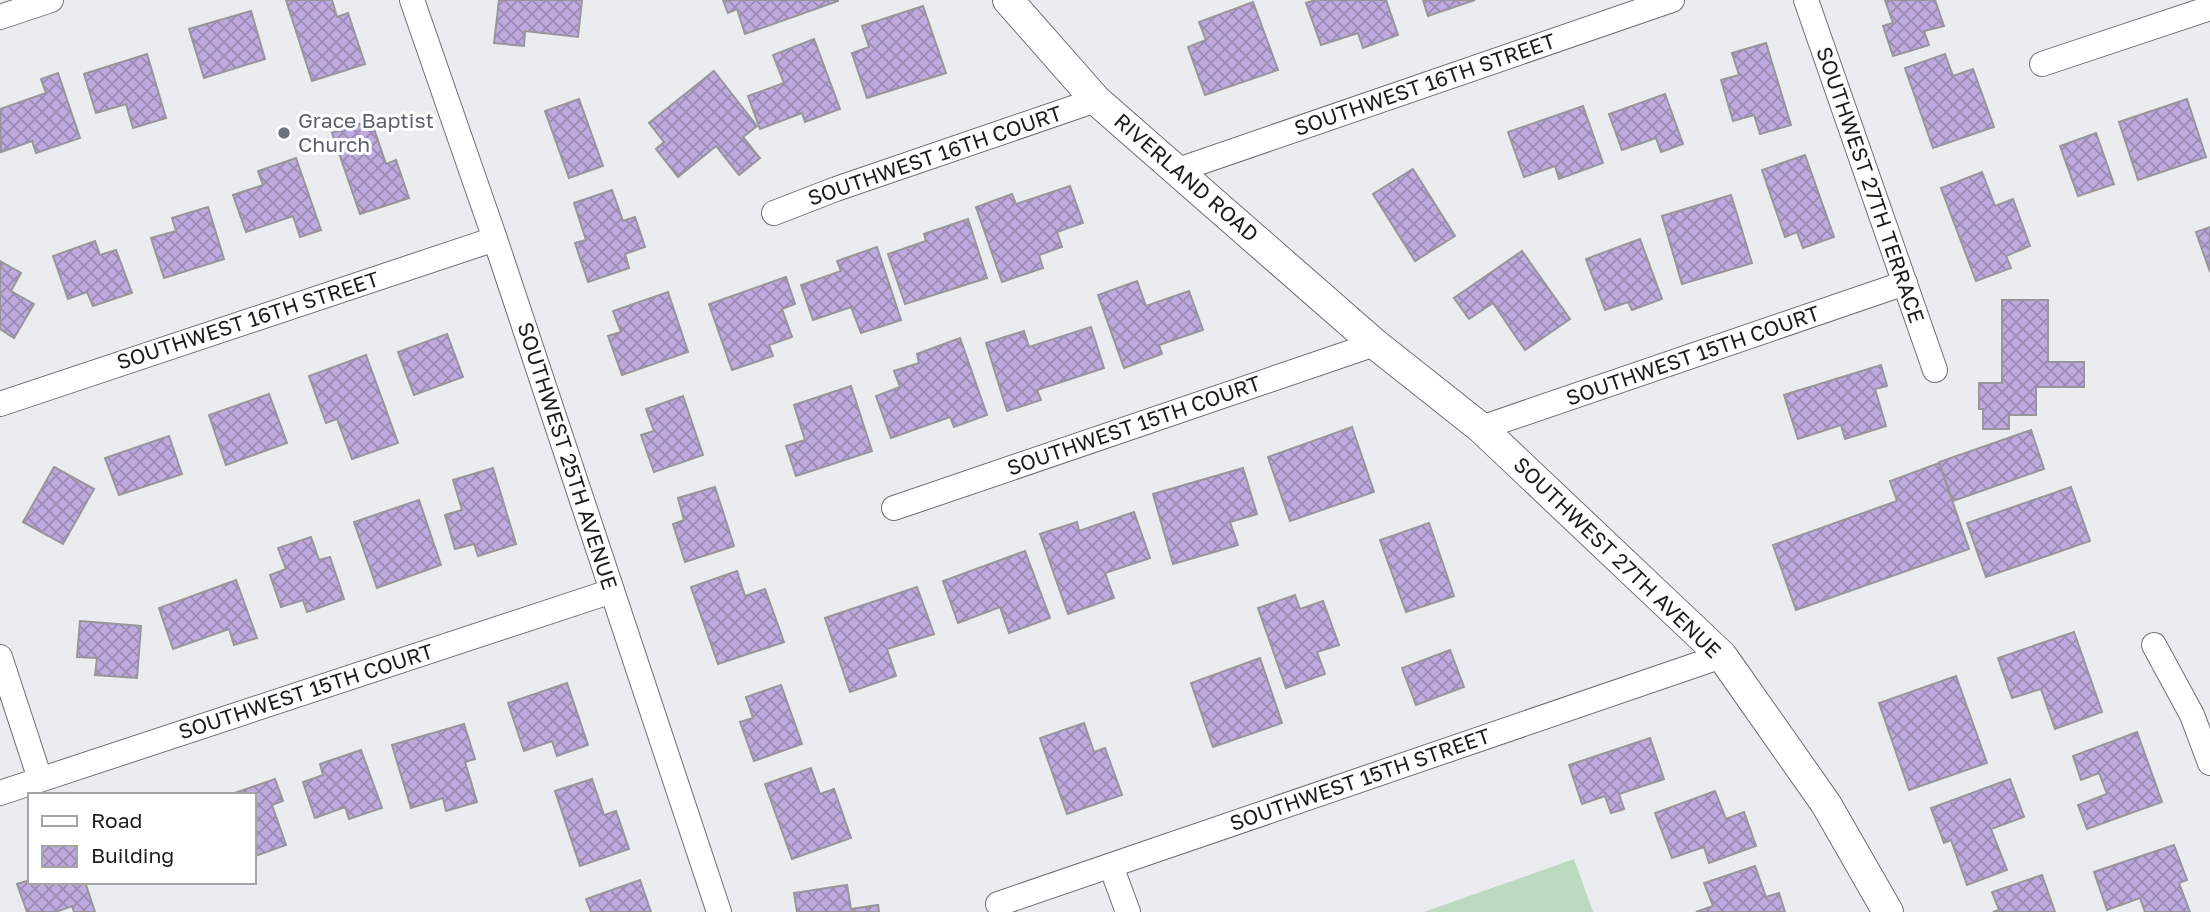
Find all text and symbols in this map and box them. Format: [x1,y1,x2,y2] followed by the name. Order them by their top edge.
[1291,27,1559,141] street label: SOUTHWEST 16TH STREET
[1811,43,1931,326] street label: SOUTHWEST 27TH TERRACE
[804,99,1065,211] street label: SOUTHWEST 16TH COURT
[298,107,434,157] place label: Grace Baptist Church
[1109,107,1264,247] street label: RIVERLAND ROAD
[276,125,292,141] marker: Grace Baptist Church
[113,265,382,375] street label: SOUTHWEST 16TH STREET
[1562,299,1823,411] street label: SOUTHWEST 15TH COURT
[512,319,624,593] street label: SOUTHWEST 25TH AVENUE
[1003,369,1264,481] street label: SOUTHWEST 15TH COURT
[1509,451,1727,663] street label: SOUTHWEST 27TH AVENUE
[175,637,436,745] street label: SOUTHWEST 15TH COURT
[1226,722,1493,836] street label: SOUTHWEST 15TH STREET
[28,793,256,884] legend
[91,807,142,833] text: Road
[91,842,174,868] text: Building

